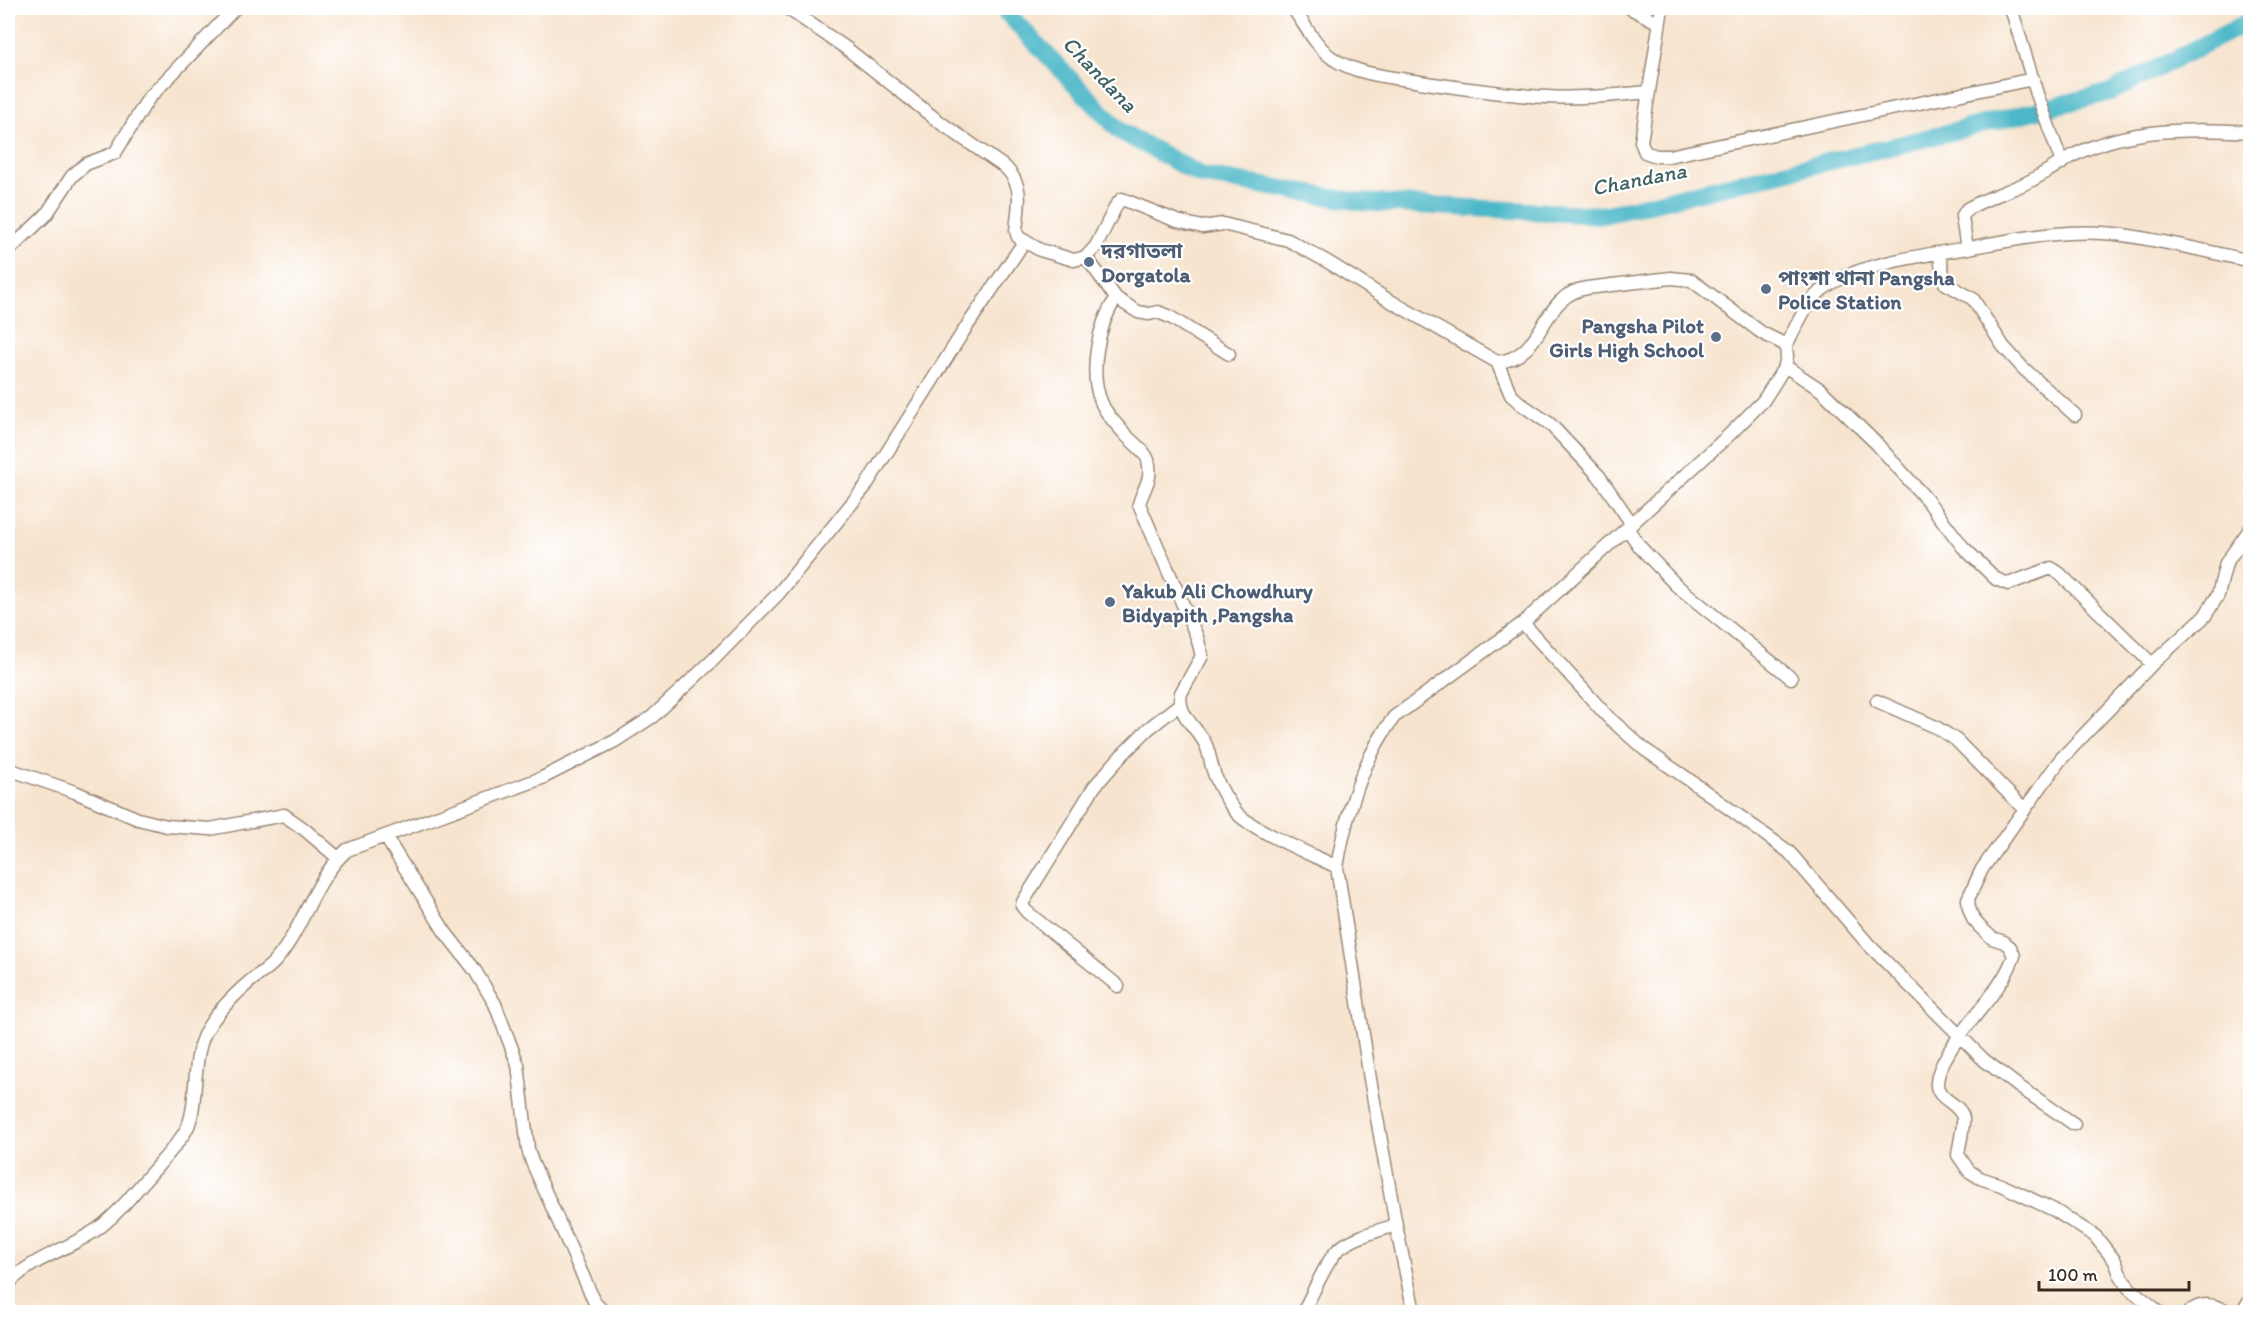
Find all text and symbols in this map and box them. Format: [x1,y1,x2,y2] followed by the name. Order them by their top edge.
[1057,30,1143,118] water label: Chandana
[1589,156,1689,201] water label: Chandana
[1100,238,1191,288] place label: দরগাতলা Dorgatola
[1082,255,1096,269] marker: দরগাতলা Dorgatola
[1778,265,1955,314] place label: পাংশা থানা Pangsha Police Station
[1759,282,1773,296] marker: পাংশা থানা Pangsha Police Station
[1549,313,1705,363] place label: Pangsha Pilot Girls High School
[1709,330,1723,344] marker: Pangsha Pilot Girls High School
[1121,578,1314,628] place label: Yakub Ali Chowdhury Bidyapith ,Pangsha
[1103,595,1117,609] marker: Yakub Ali Chowdhury Bidyapith ,Pangsha
[2039,1254,2189,1292] scale bar
[2048,1264,2098,1286] text: 100 m

